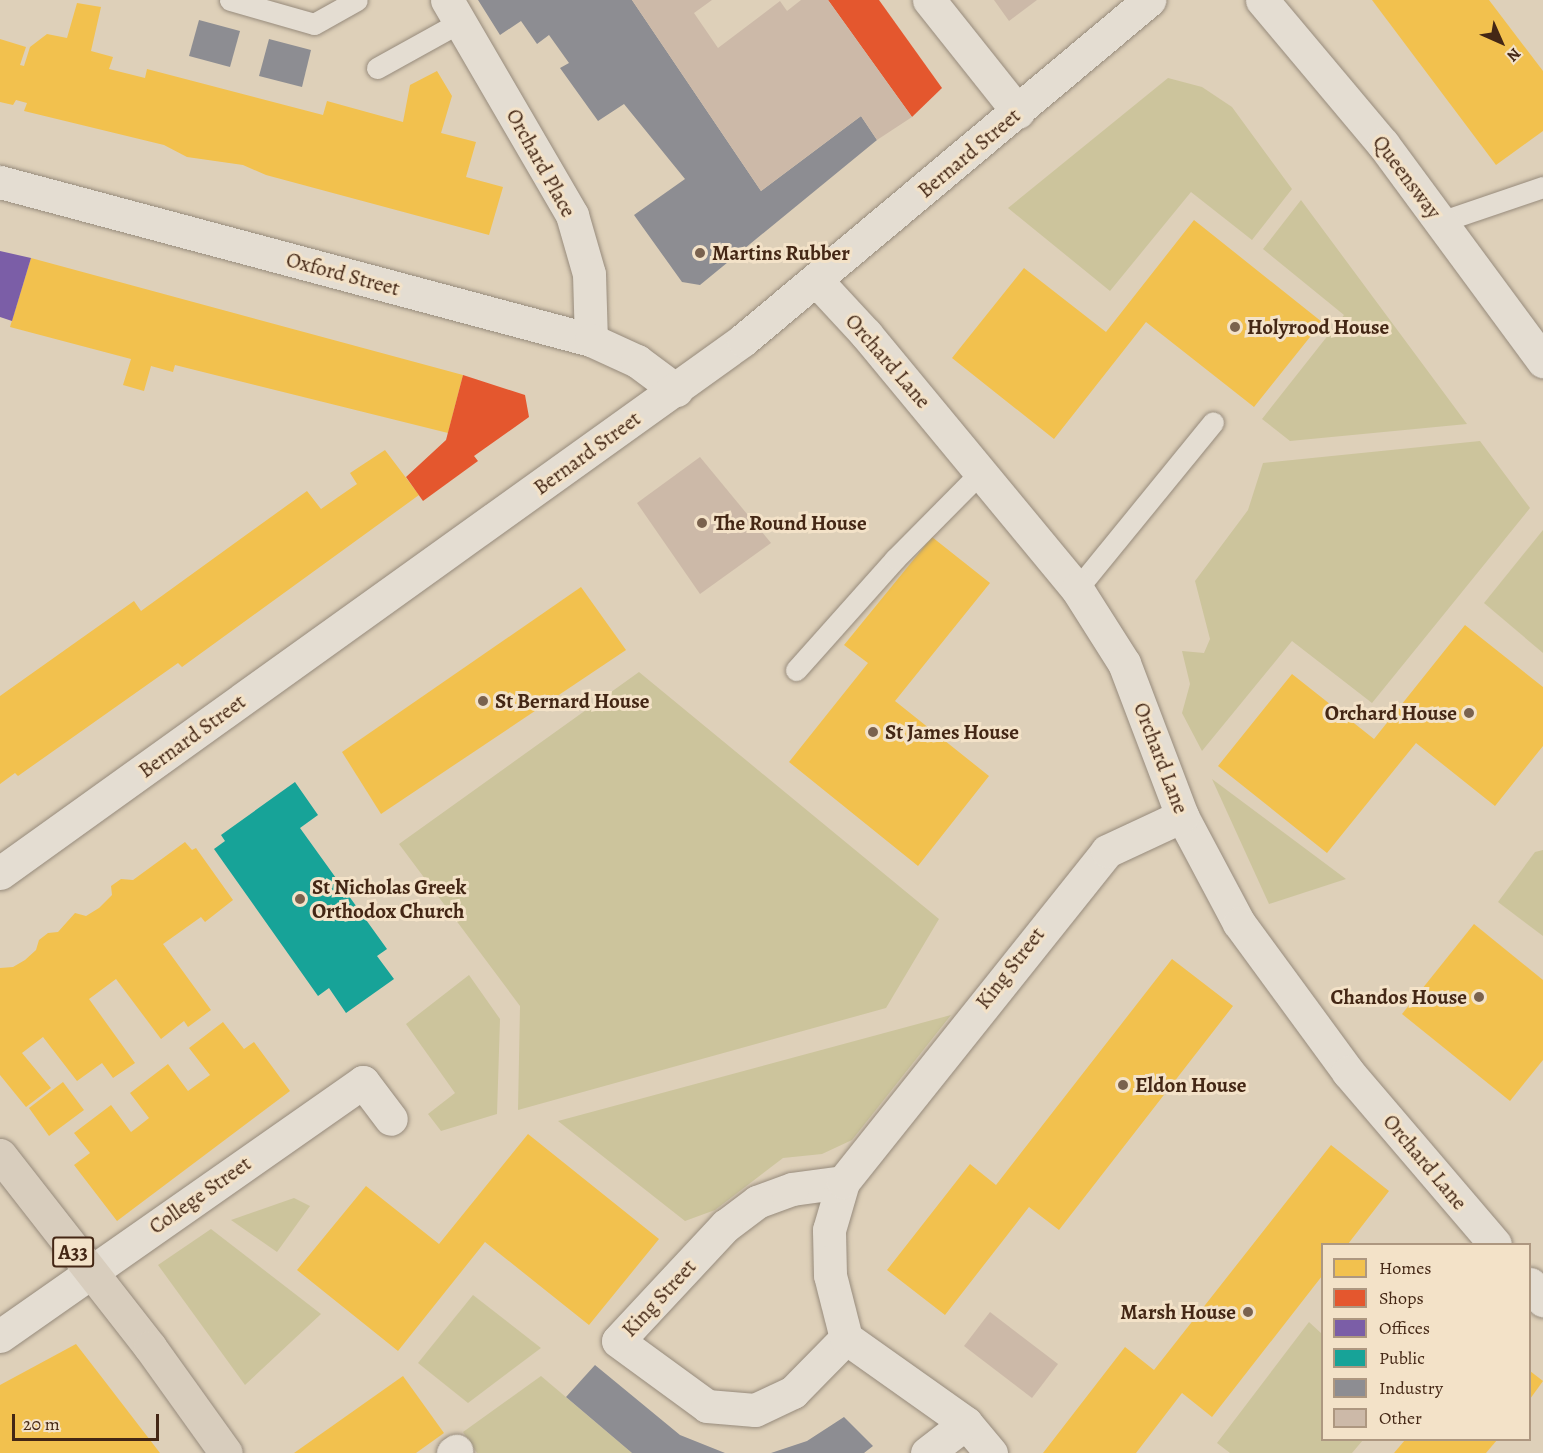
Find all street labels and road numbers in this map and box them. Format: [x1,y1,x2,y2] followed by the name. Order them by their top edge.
[913,103,1025,203] street label: Bernard Street
[501,104,581,222] street label: Orchard Place
[1367,130,1447,224] street label: Queensway
[284,247,402,301] street label: Oxford Street
[840,309,936,413] street label: Orchard Lane
[529,406,645,500] street label: Bernard Street
[134,689,250,783] street label: Bernard Street
[1128,699,1194,817] street label: Orchard Lane
[970,922,1050,1014] street label: King Street
[1378,1109,1472,1215] street label: Orchard Lane
[144,1151,256,1239] street label: College Street
[52,1235,94,1269] road number: A33
[617,1254,701,1342] street label: King Street

